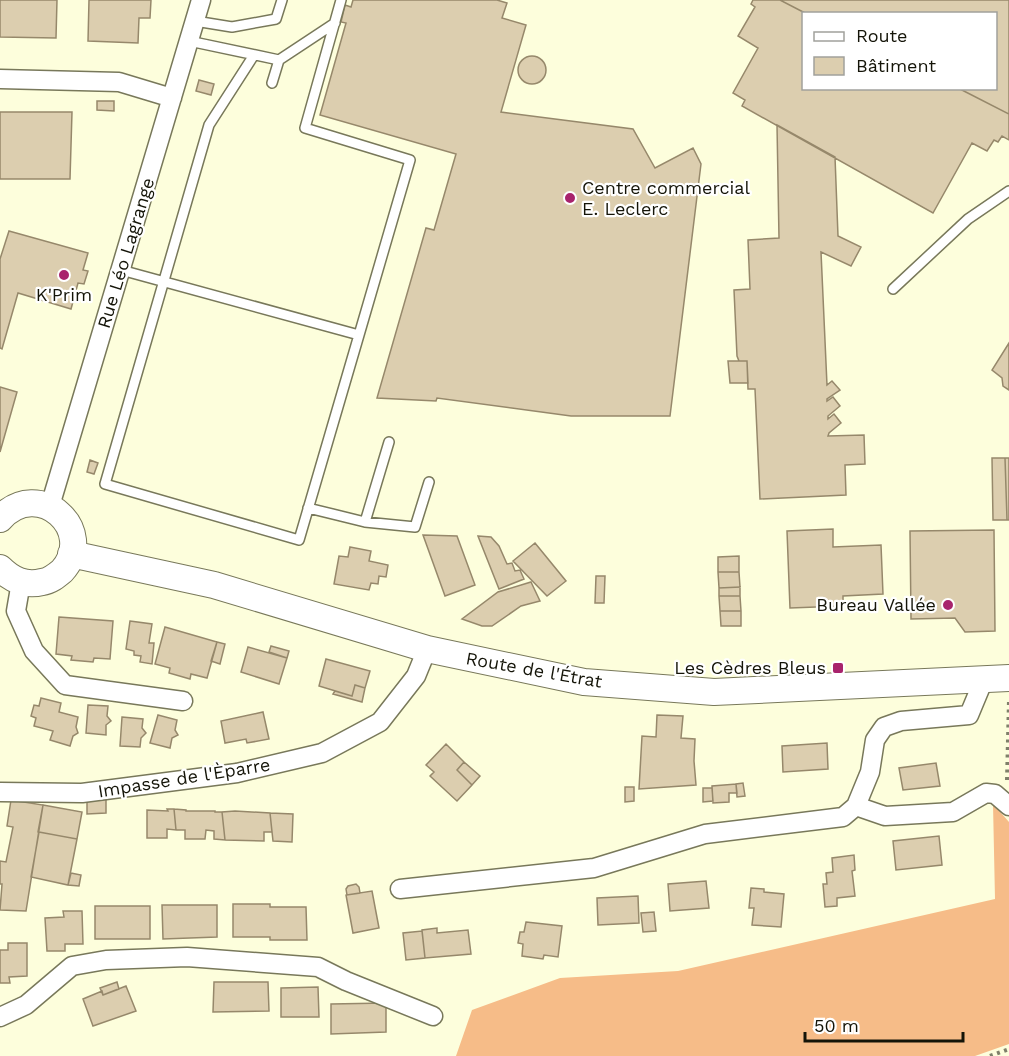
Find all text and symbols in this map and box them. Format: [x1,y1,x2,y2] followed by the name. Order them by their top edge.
[802,12,997,90] legend
[856,25,908,46] text: Route
[856,55,936,76] text: Bâtiment
[93,175,158,331] street label: Rue Léo Lagrange
[582,177,751,219] place label: Centre commercial E. Leclerc
[563,191,577,205] marker: Centre commercial E. Leclerc
[57,268,71,282] marker: K'Prim
[36,284,92,305] place label: K'Prim
[816,594,936,615] place label: Bureau Vallée
[941,598,955,612] marker: Bureau Vallée
[464,647,604,692] street label: Route de l'Étrat
[674,657,826,678] place label: Les Cèdres Bleus
[831,661,845,675] marker: Les Cèdres Bleus
[96,754,272,802] street label: Impasse de l'Èparre
[805,1005,962,1043] scale bar
[814,1015,859,1036] text: 50 m

